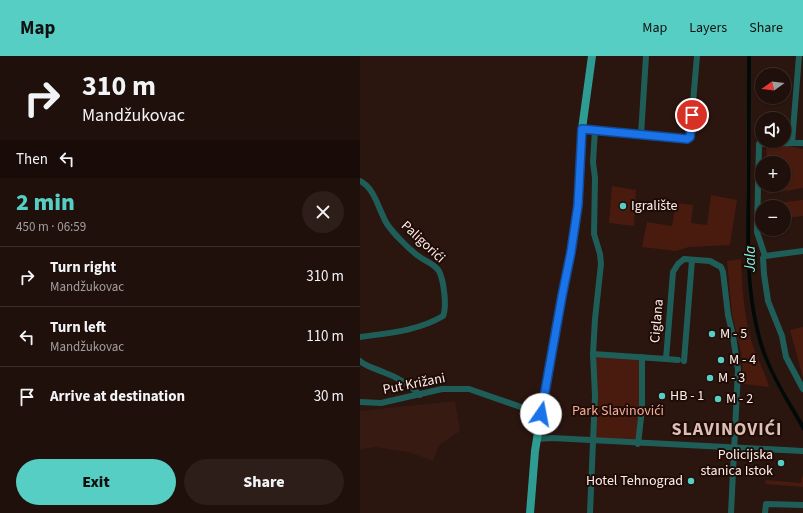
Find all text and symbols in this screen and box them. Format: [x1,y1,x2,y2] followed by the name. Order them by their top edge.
[20,15,55,42] text: Map
[642,18,667,38] text: Map
[689,18,727,38] text: Layers
[749,18,783,38] text: Share
[82,66,156,106] text: 310 m
[755,68,791,104] north arrow
[755,68,791,236] map controls
[16,72,68,124] icon: right
[675,98,709,132] pin
[82,103,185,128] text: Mandžukovac
[681,104,703,126] icon: arrive
[755,112,791,148] button: sound
[56,148,78,170] icon: left
[16,149,48,170] text: Then
[755,156,791,192] button: +
[16,185,75,220] text: 2 min
[302,191,344,233] button: close
[631,196,677,216] place label: Igralište
[755,200,791,236] button: −
[618,201,628,211] marker: Igralište
[396,216,450,268] street label: Paligorići
[16,218,86,236] text: 450 m · 06:59
[740,246,761,273] water label: Jala
[50,257,116,278] text: Turn right
[16,266,38,288] icon: right
[306,266,344,287] text: 310 m
[50,278,124,296] text: Mandžukovac
[645,298,669,344] street label: Ciglana
[50,317,106,338] text: Turn left
[720,324,747,344] place label: M - 5
[16,326,38,348] icon: left
[306,326,344,347] text: 110 m
[707,329,717,339] marker: M - 5
[50,338,124,356] text: Mandžukovac
[729,350,756,370] place label: M - 4
[716,355,726,365] marker: M - 4
[381,368,447,400] street label: Put Križani
[718,368,745,388] place label: M - 3
[705,373,715,383] marker: M - 3
[16,386,38,408] icon: arrive
[50,386,185,407] text: Arrive at destination
[314,386,344,407] text: 30 m
[670,386,704,406] place label: HB - 1
[726,389,753,409] place label: M - 2
[657,391,667,401] marker: HB - 1
[520,393,562,435] position arrow
[713,394,723,404] marker: M - 2
[572,401,664,421] park label: Park Slavinovići
[671,417,783,442] district label: SLAVINOVIĆI
[700,445,773,481] place label: Policijska stanica Istok
[776,458,786,468] marker: Policijska stanica Istok
[16,459,176,505] button: Exit
[184,459,344,505] button: Share
[586,471,683,491] place label: Hotel Tehnograd
[686,476,696,486] marker: Hotel Tehnograd

